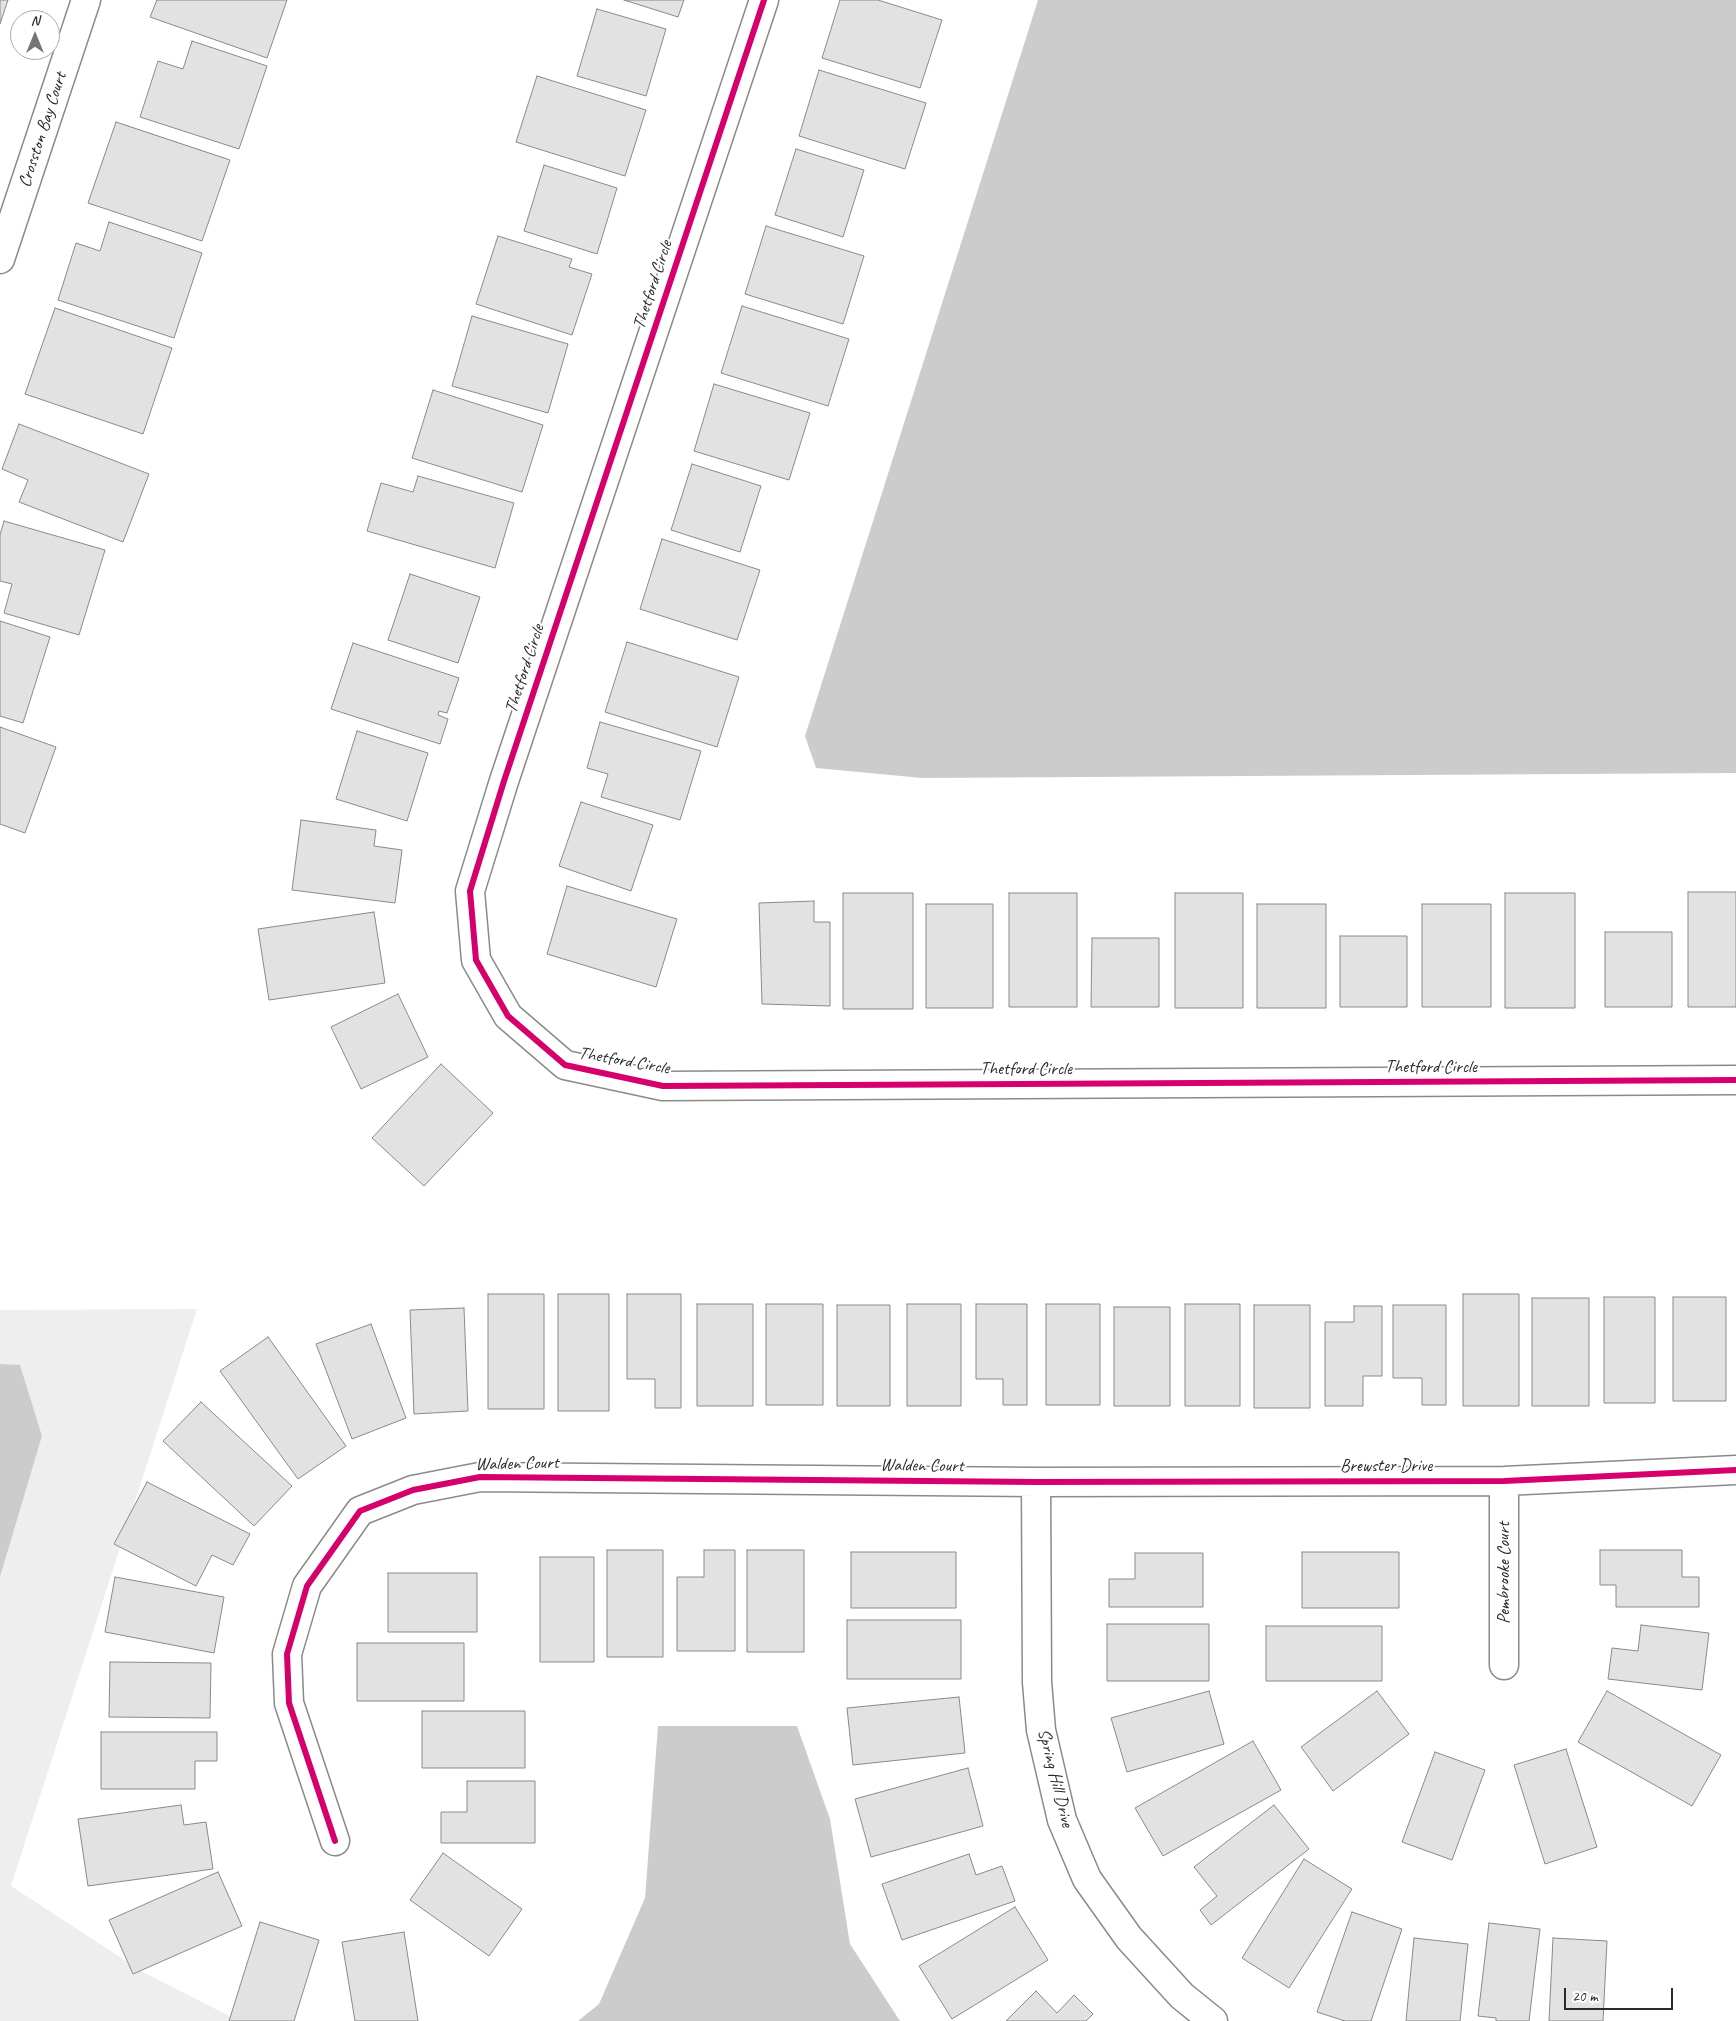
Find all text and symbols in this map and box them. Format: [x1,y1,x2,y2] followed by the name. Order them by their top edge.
[10,10,60,60] north arrow
[31,12,39,29] text: N
[14,70,72,190] street label: Crosston Bay Court
[629,238,677,332] street label: Thetford Circle
[501,622,549,716] street label: Thetford Circle
[577,1042,671,1080] street label: Thetford Circle
[1385,1056,1477,1078] street label: Thetford Circle
[980,1058,1072,1080] street label: Thetford Circle
[475,1452,559,1476] street label: Walden Court
[880,1454,964,1478] street label: Walden Court
[1340,1455,1432,1477] street label: Brewster Drive
[1493,1522,1515,1624] street label: Pembrooke Court
[1032,1727,1078,1829] street label: Spring Hill Drive
[1566,1978,1675,2010] scale bar
[1572,1987,1598,2006] text: 20 m

